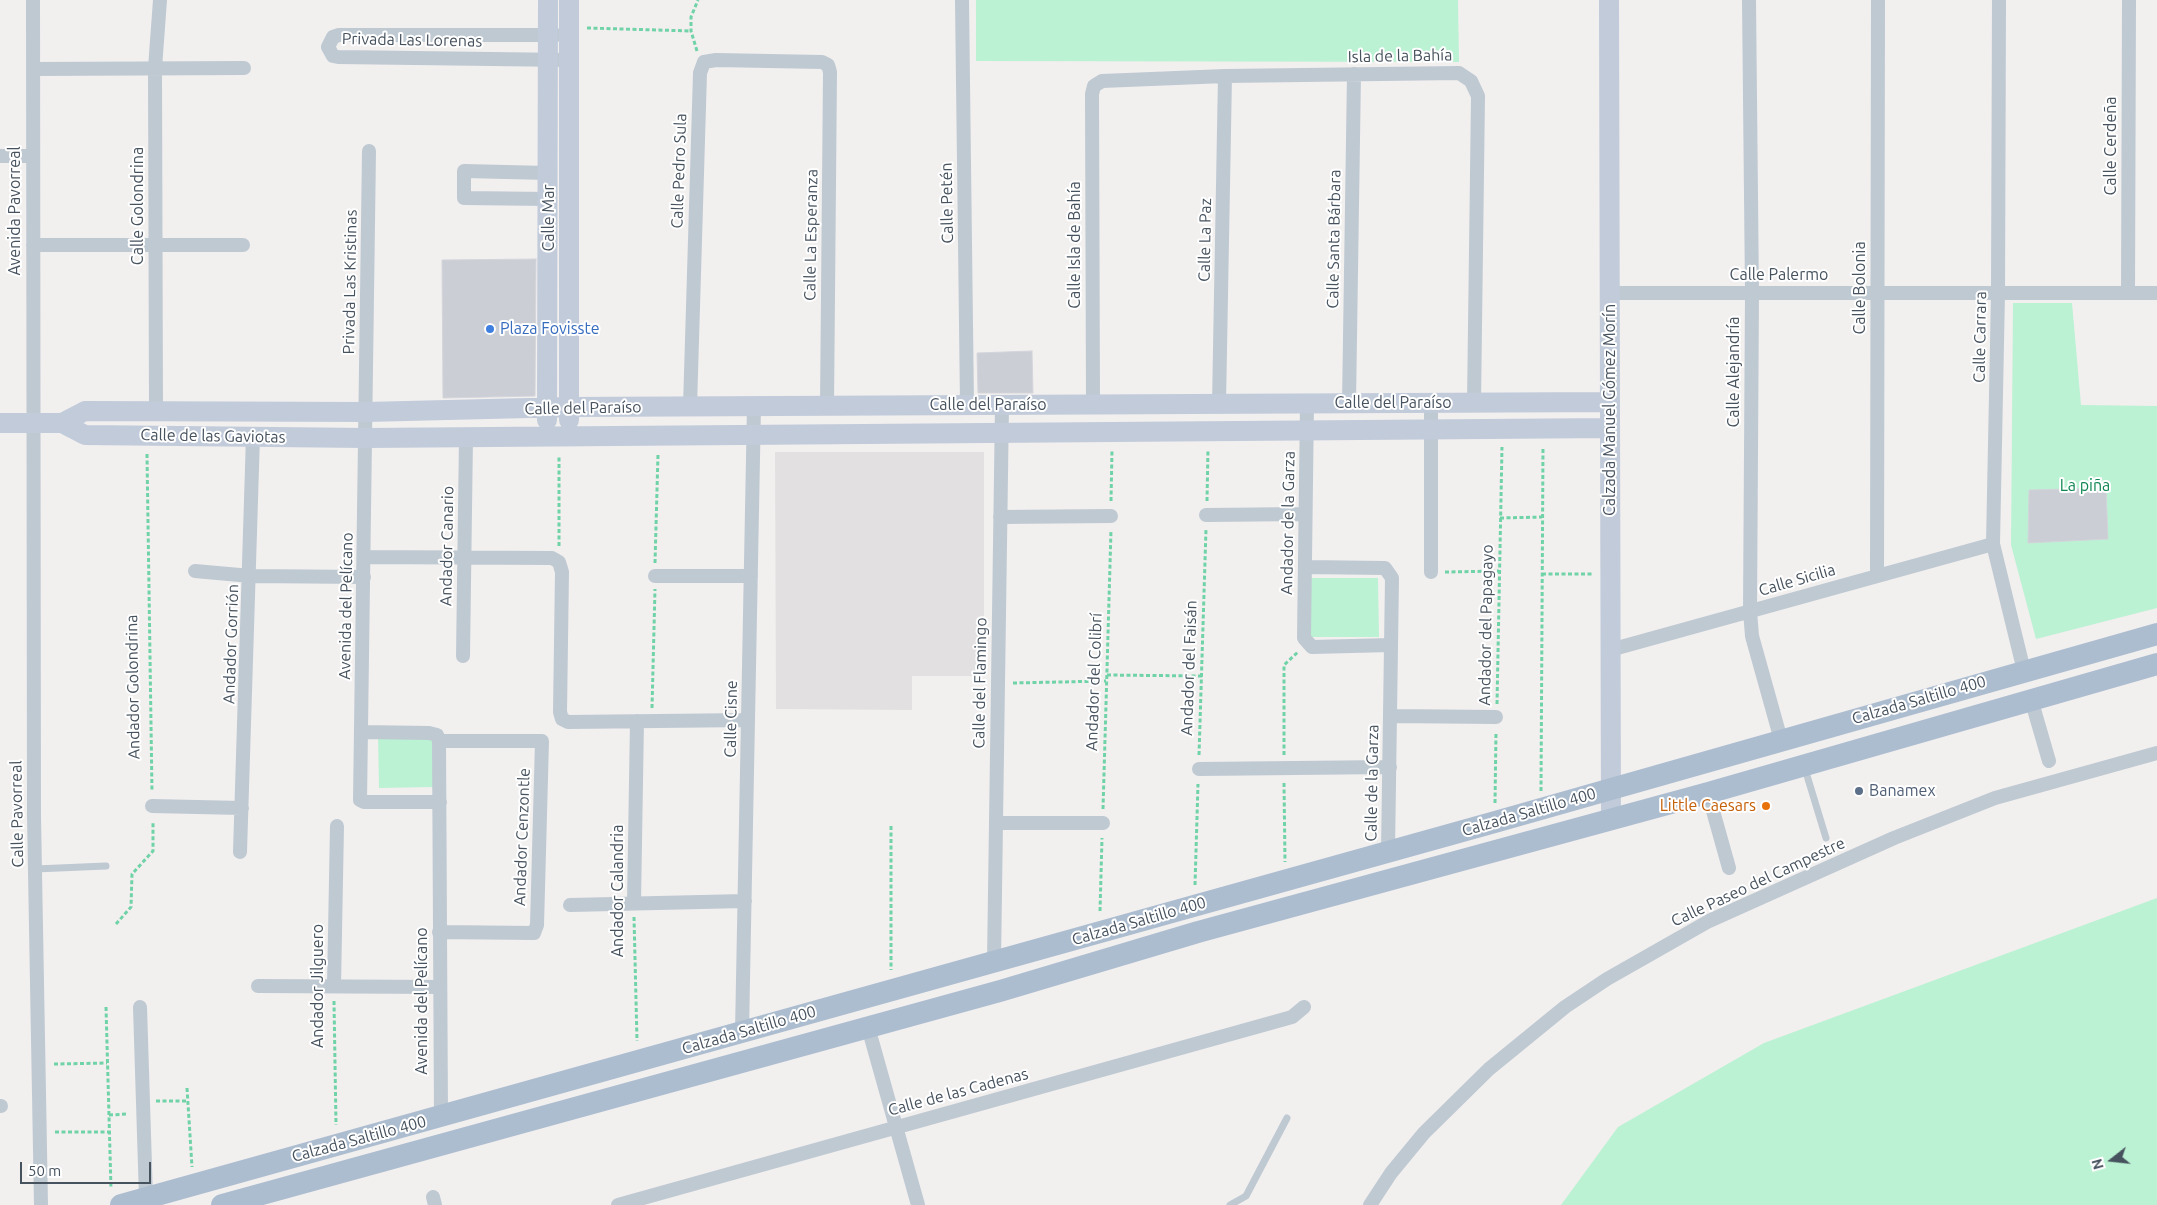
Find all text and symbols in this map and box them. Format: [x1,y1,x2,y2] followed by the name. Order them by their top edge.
[342,29,482,51] street label: Privada Las Lorenas
[1347,45,1453,67] street label: Isla de la Bahía
[2101,96,2121,196] street label: Calle Cerdeña
[667,113,691,229] street label: Calle Pedro Sula
[5,146,25,276] street label: Avenida Pavorreal
[128,147,148,265] street label: Calle Golondrina
[937,162,957,244] street label: Calle Petén
[800,169,822,301] street label: Calle La Esperanza
[1323,169,1345,309] street label: Calle Santa Bárbara
[1065,181,1085,309] street label: Calle Isla de Bahía
[539,184,559,252] street label: Calle Mar
[1195,198,1215,282] street label: Calle La Paz
[339,209,361,355] street label: Privada Las Kristinas
[1850,241,1870,335] street label: Calle Bolonia
[1730,265,1828,285] street label: Calle Palermo
[1970,291,1990,383] street label: Calle Carrara
[1600,304,1620,516] street label: Calzada Manuel Gómez Morín
[1724,316,1744,428] street label: Calle Alejandría
[500,319,600,339] place label: Plaza Fovisste
[484,323,496,335] marker: Plaza Fovisste
[1334,393,1452,413] street label: Calle del Paraíso
[929,395,1047,415] street label: Calle del Paraíso
[524,397,642,419] street label: Calle del Paraíso
[140,425,286,447] street label: Calle de las Gaviotas
[1277,451,1299,595] street label: Andador de la Garza
[2060,476,2110,496] park label: La piña
[436,486,458,606] street label: Andador Canario
[335,532,357,680] street label: Avenida del Pelícano
[1475,544,1497,706] street label: Andador del Papagayo
[1756,560,1838,600] street label: Calle Sicilia
[219,584,243,704] street label: Andador Gorrión
[1177,600,1201,736] street label: Andador del Faisán
[1082,613,1106,751] street label: Andador del Colibrí
[122,614,144,760] street label: Andador Golondrina
[969,617,991,749] street label: Calle del Flamingo
[1850,672,1988,728] street label: Calzada Saltillo 400
[721,680,741,758] street label: Calle Cisne
[1361,724,1383,842] street label: Calle de la Garza
[6,760,28,868] street label: Calle Pavorreal
[510,768,534,906] street label: Andador Cenzontle
[1869,781,1935,801] place label: Banamex
[1460,784,1598,840] street label: Calzada Saltillo 400
[1853,785,1865,797] marker: Banamex
[1660,796,1756,816] place label: Little Caesars
[1760,800,1772,812] marker: Little Caesars
[608,825,628,957] street label: Andador Calandria
[1668,833,1848,931] street label: Calle Paseo del Campestre
[1070,893,1208,949] street label: Calzada Saltillo 400
[308,924,328,1048] street label: Andador Jilguero
[412,927,432,1075] street label: Avenida del Pelícano
[680,1002,818,1058] street label: Calzada Saltillo 400
[886,1064,1030,1120] street label: Calle de las Cadenas
[290,1112,428,1166] street label: Calzada Saltillo 400
[2087,1135,2137,1185] north arrow
[22,1152,154,1184] scale bar
[2088,1157,2107,1171] text: N
[28,1162,61,1179] text: 50 m

